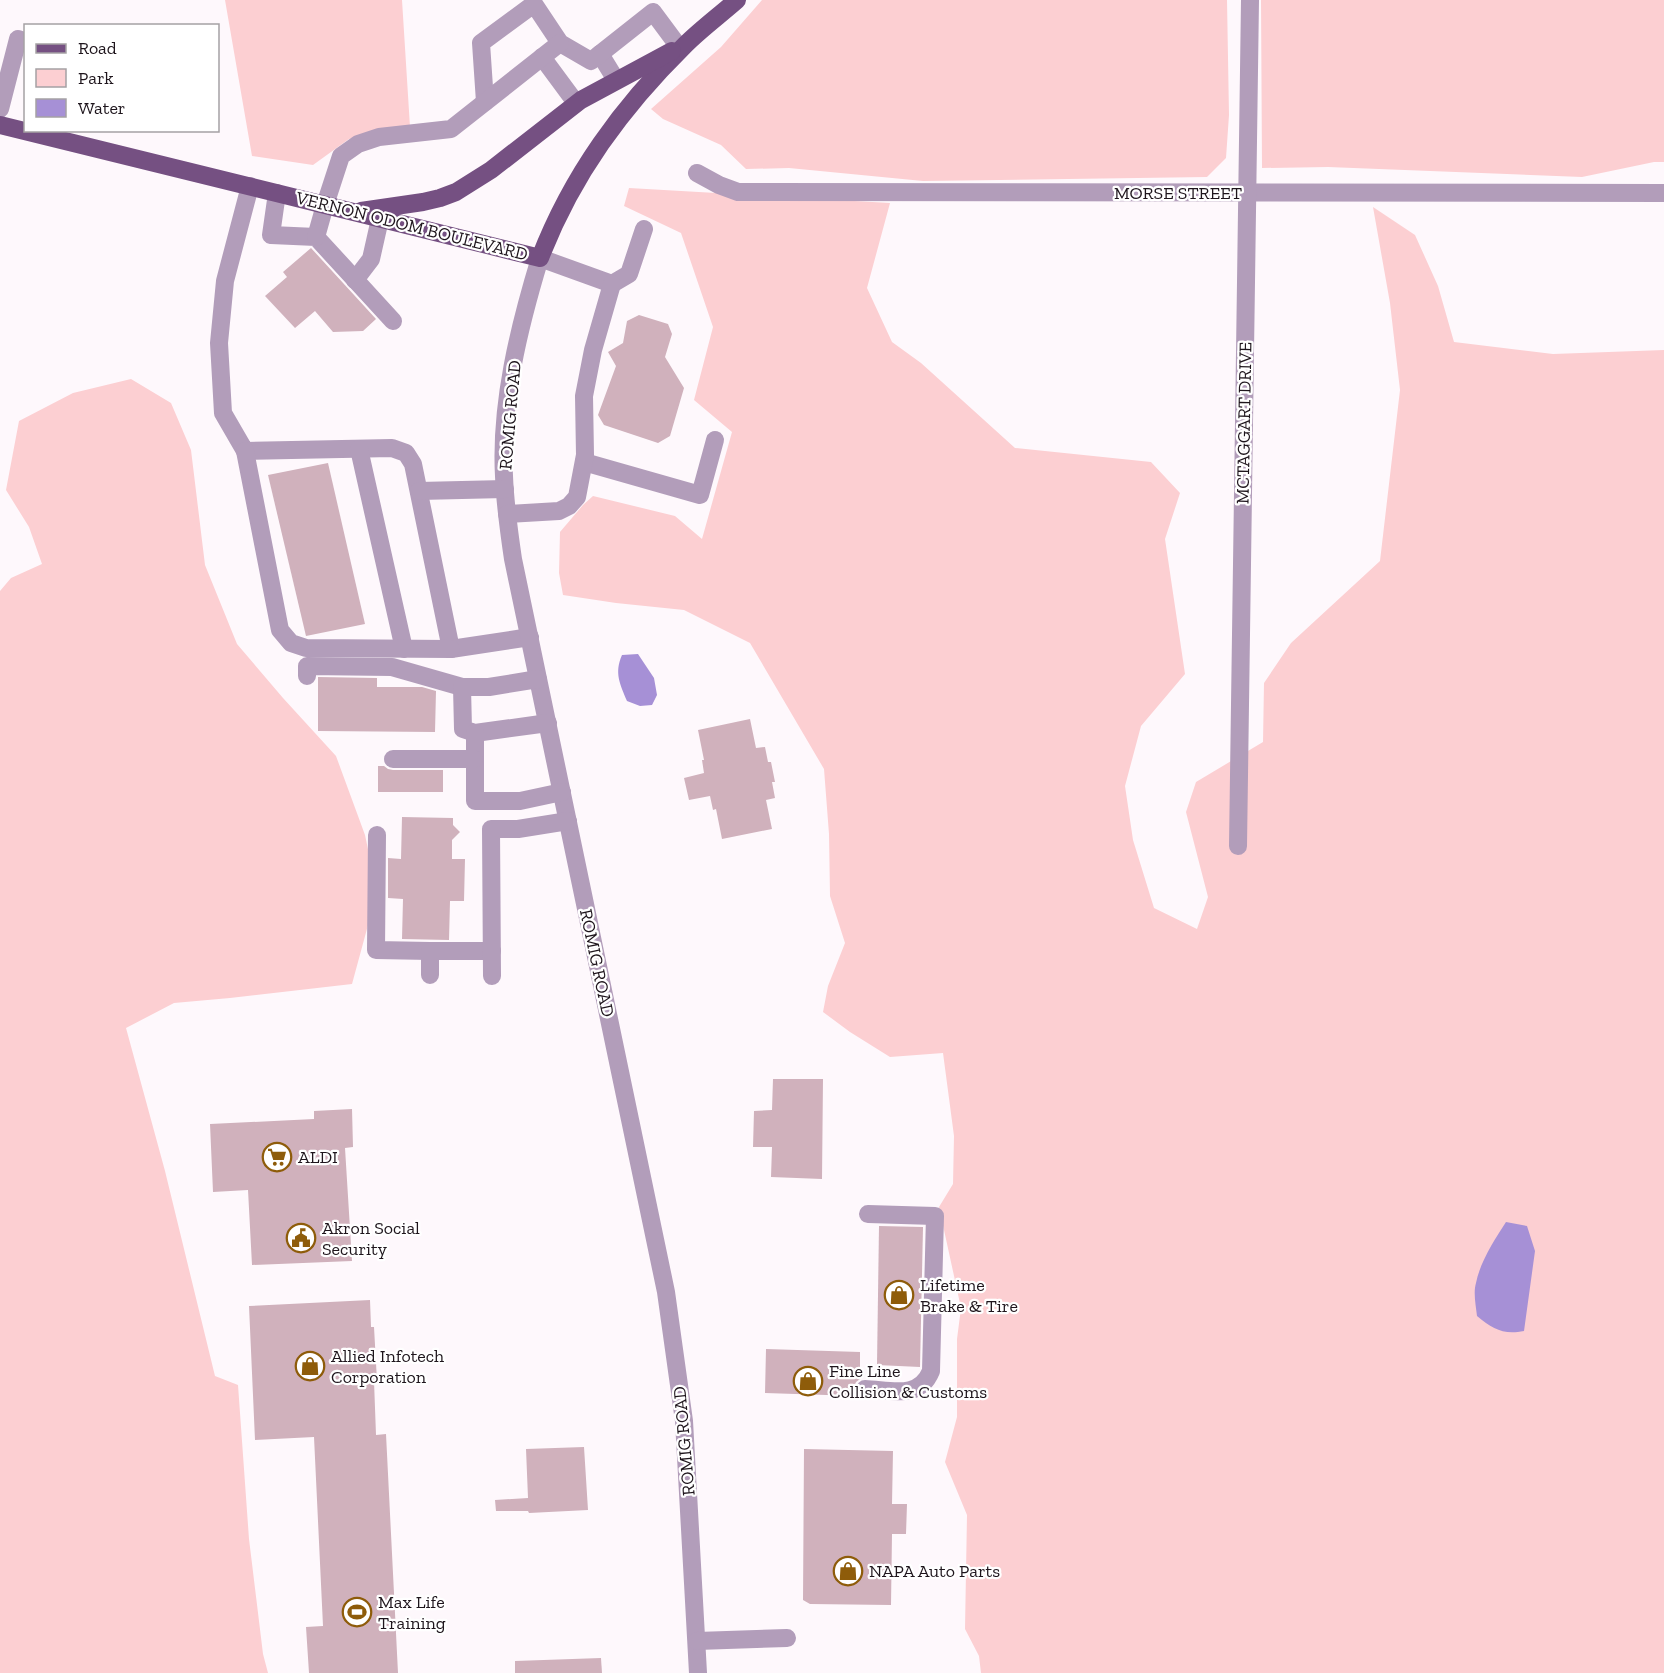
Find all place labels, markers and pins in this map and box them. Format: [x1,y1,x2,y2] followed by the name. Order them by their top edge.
[261,1141,293,1173] supermarket icon: ALDI
[298,1146,338,1168] place label: ALDI
[322,1217,420,1260] place label: Akron Social Security
[285,1222,317,1254] public building icon: Akron Social Security
[920,1274,1018,1317] place label: Lifetime Brake & Tire
[883,1279,915,1311] shop icon: Lifetime Brake & Tire
[331,1345,444,1388] place label: Allied Infotech Corporation
[294,1350,326,1382] shop icon: Allied Infotech Corporation
[829,1360,987,1403] place label: Fine Line Collision & Customs
[792,1365,824,1397] shop icon: Fine Line Collision & Customs
[832,1555,864,1587] shop icon: NAPA Auto Parts
[869,1560,1000,1582] place label: NAPA Auto Parts
[378,1591,446,1634] place label: Max Life Training
[341,1596,373,1628] sports icon: Max Life Training

